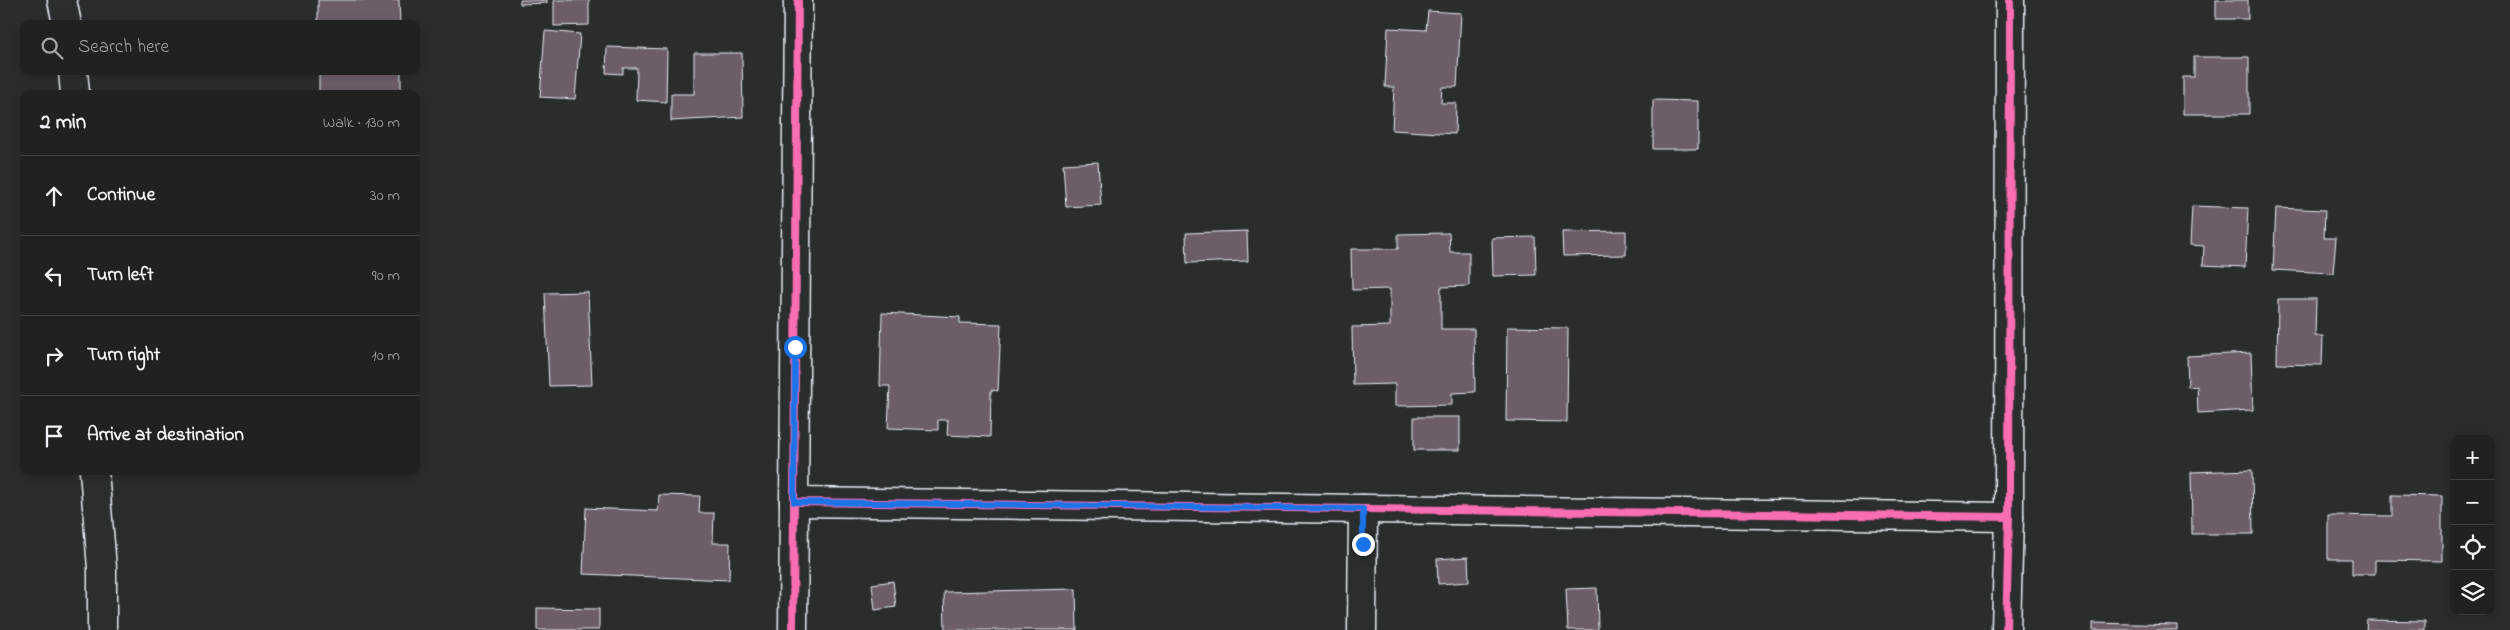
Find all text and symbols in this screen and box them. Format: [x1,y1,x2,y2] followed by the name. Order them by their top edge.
[20,20,420,75] search box
[38,34,66,62] icon: search
[78,34,169,61] text: Search here
[40,108,86,138] text: 2 min
[323,111,400,135] text: Walk · 130 m
[40,182,68,210] icon: ahead
[87,182,155,209] text: Continue
[370,184,400,208] text: 30 m
[40,262,68,290] icon: left
[87,262,154,289] text: Turn left
[372,264,400,288] text: 90 m
[784,336,807,359] route start
[40,342,68,370] icon: right
[87,342,160,369] text: Turn right
[372,344,400,368] text: 10 m
[40,422,68,450] icon: arrive
[87,422,244,449] text: Arrive at destination
[2450,435,2495,615] map controls
[2450,435,2495,480] button: +
[2450,480,2495,525] button: −
[2450,525,2495,570] button: locate
[1352,533,1375,556] route end
[2450,570,2495,615] button: layers

